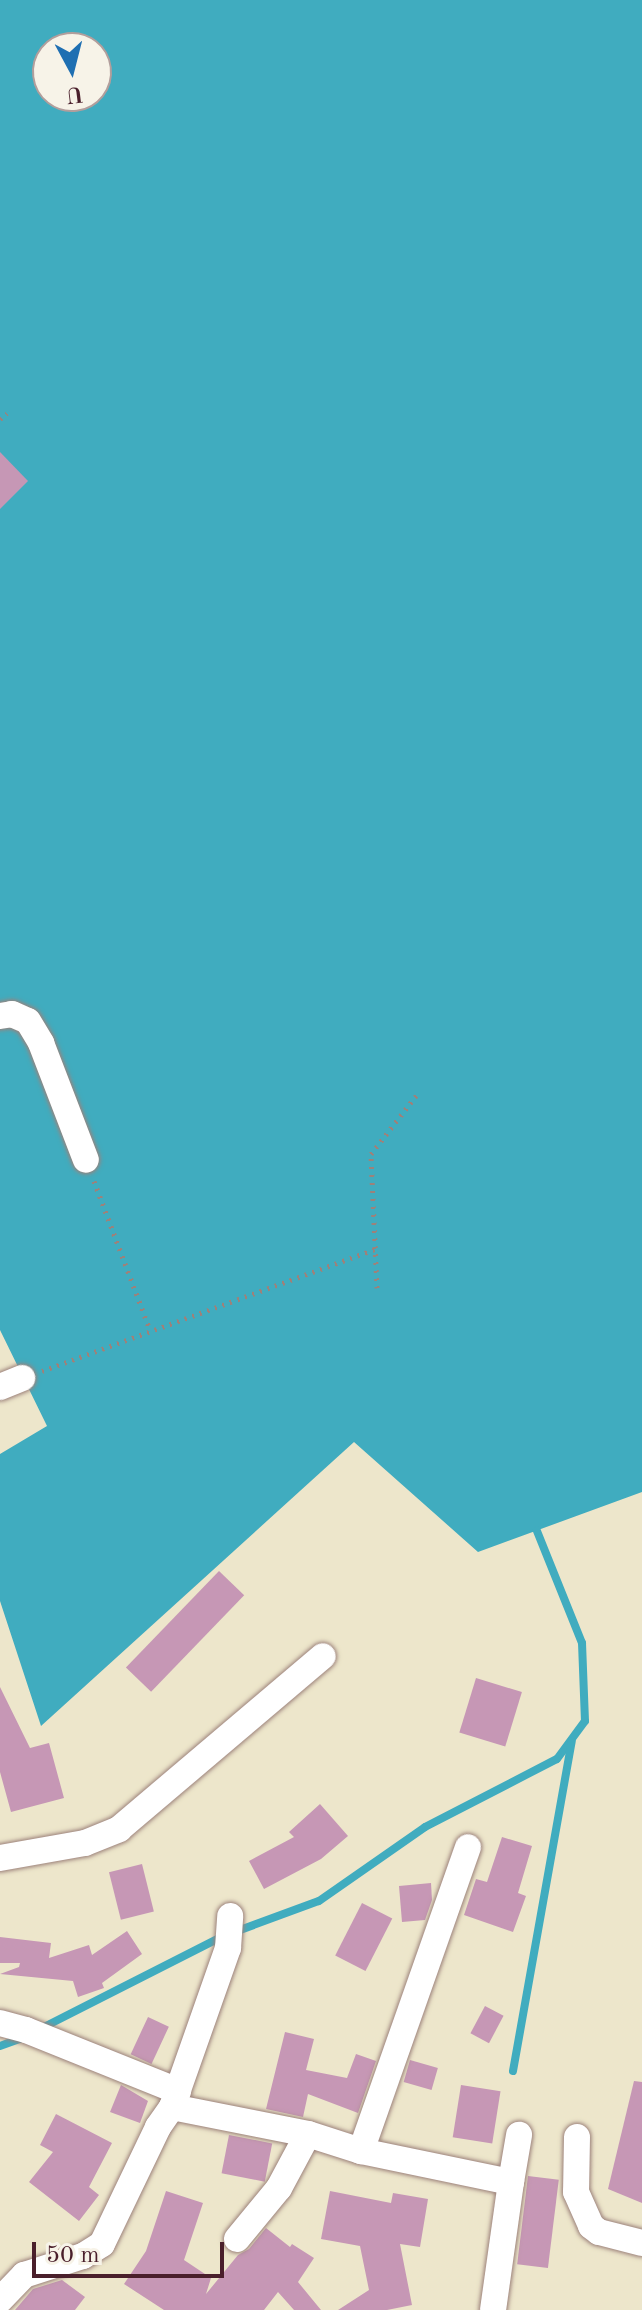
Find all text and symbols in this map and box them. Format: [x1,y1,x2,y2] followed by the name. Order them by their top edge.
[32,32,112,112] north arrow
[65,82,85,106] text: U
[36,2226,228,2276] scale bar
[46,2244,100,2268] text: 50 m

